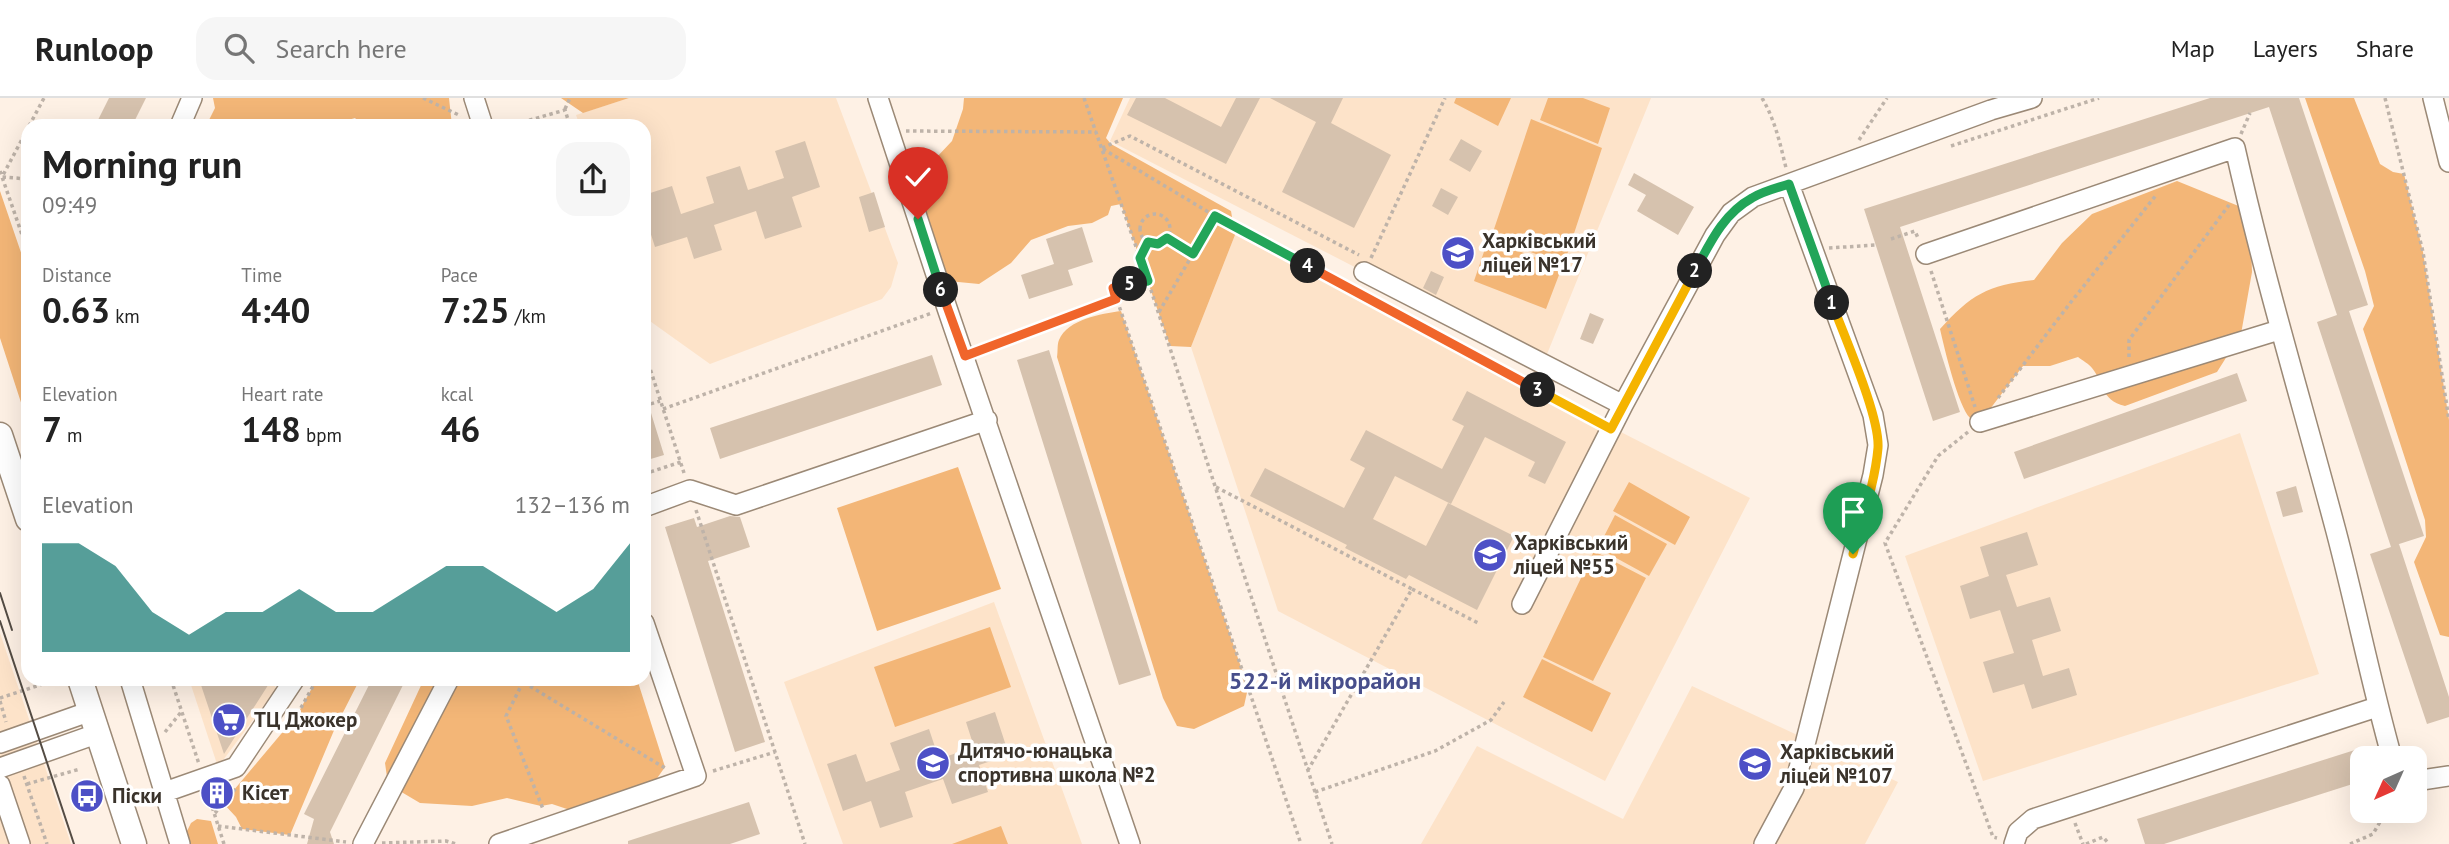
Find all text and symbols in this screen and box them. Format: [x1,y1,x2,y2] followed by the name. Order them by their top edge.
[196,17,686,80] search box
[35,27,154,70] text: Runloop
[220,29,258,67] icon: search
[276,32,407,65] text: Search here
[2171,33,2215,64] text: Map
[2253,33,2318,64] text: Layers
[2356,33,2414,64] text: Share
[42,139,242,188] text: Morning run
[556,142,630,216] button: share
[888,147,948,219] pin
[899,158,937,196] icon: check
[42,190,97,219] text: 09:49
[1481,227,1596,278] place label: Харківський ліцей №17
[1439,234,1477,272] school or university icon: Харківський ліцей №17
[1290,248,1326,284] pin: 4
[1302,253,1313,277] text: 4
[1678,254,1712,288] pin: 2
[1689,258,1700,282] text: 2
[42,263,112,287] text: Distance
[241,263,282,287] text: Time
[441,263,478,287] text: Pace
[1112,266,1148,302] pin: 5
[1124,271,1135,295] text: 5
[923,272,958,308] pin: 6
[935,277,946,301] text: 6
[1814,286,1850,320] pin: 1
[42,287,110,333] text: 0.63
[241,287,310,333] text: 4:40
[441,287,510,333] text: 7:25
[1826,290,1837,314] text: 1
[110,304,140,328] text: km
[510,304,546,328] text: /km
[1520,372,1556,408] pin: 3
[1532,377,1543,401] text: 3
[42,382,118,406] text: Elevation
[241,382,323,406] text: Heart rate
[441,382,473,406] text: kcal
[42,406,62,452] text: 7
[241,406,301,452] text: 148
[441,406,480,452] text: 46
[62,423,82,447] text: m
[301,423,342,447] text: bpm
[1823,482,1883,554] pin
[42,490,134,519] text: Elevation
[515,490,630,519] text: 132–136 m
[1834,493,1872,531] icon: arrive
[1513,529,1628,580] place label: Харківський ліцей №55
[1471,536,1509,574] school or university icon: Харківський ліцей №55
[1229,665,1421,696] district label: 522-й мікрорайон
[210,701,248,739] supermarket icon: ТЦ Джокер
[254,706,357,733] place label: ТЦ Джокер
[958,737,1156,788] place label: Дитячо-юнацька спортивна школа №2
[1779,738,1894,789] place label: Харківський ліцей №107
[914,744,952,782] school or university icon: Дитячо-юнацька спортивна школа №2
[1736,745,1774,783] school or university icon: Харківський ліцей №107
[2350,746,2427,822] north arrow
[2350,746,2427,823] map controls
[198,774,236,812] building icon: Кісет
[68,777,106,815] bus stop icon: Піски
[242,779,289,806] place label: Кісет
[112,782,162,809] place label: Піски

